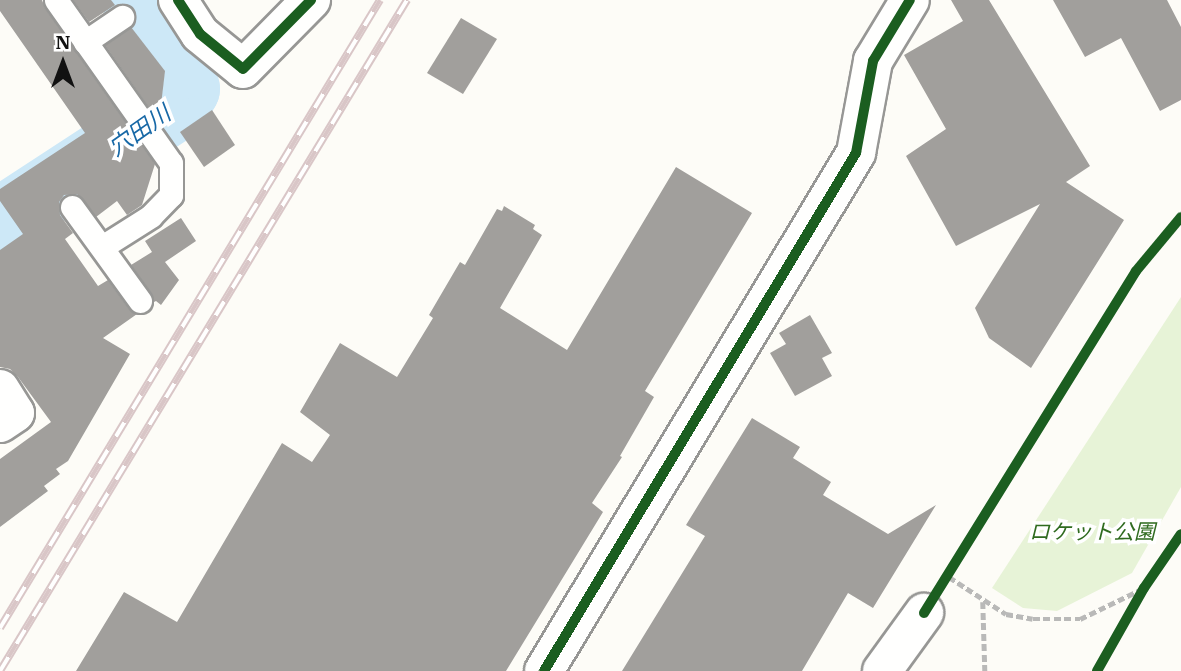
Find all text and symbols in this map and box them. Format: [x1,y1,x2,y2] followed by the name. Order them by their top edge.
[28,28,98,98] north arrow
[55,30,71,54] text: N
[103,99,175,161] water label: 穴田川
[1029,518,1155,544] park label: ロケット公園

